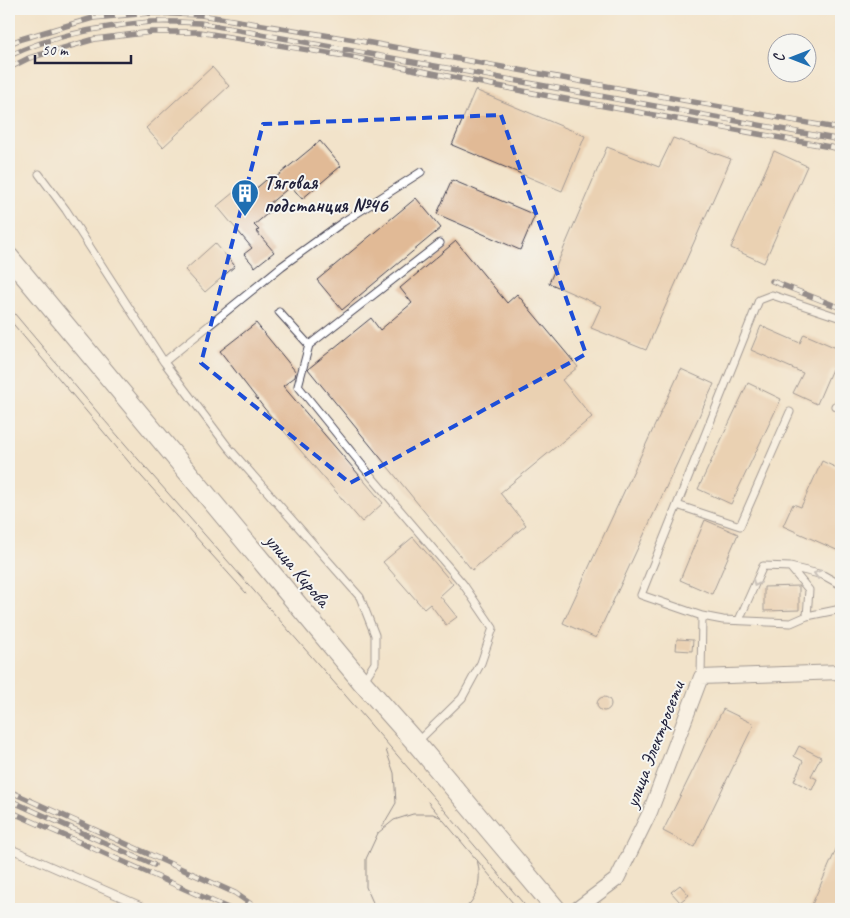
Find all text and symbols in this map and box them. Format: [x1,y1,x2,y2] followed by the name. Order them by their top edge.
[35,32,131,64] scale bar
[768,32,818,82] north arrow
[42,41,69,60] text: 50 m
[771,52,788,61] text: С
[264,170,389,218] place label: Тяговая подстанция №46
[230,178,260,217] building icon: Тяговая подстанция №46
[259,528,337,614] street label: улица Кирова
[813,570,821,580] one-way arrow
[751,578,762,587] one-way arrow
[619,676,691,812] street label: улица Электросети

